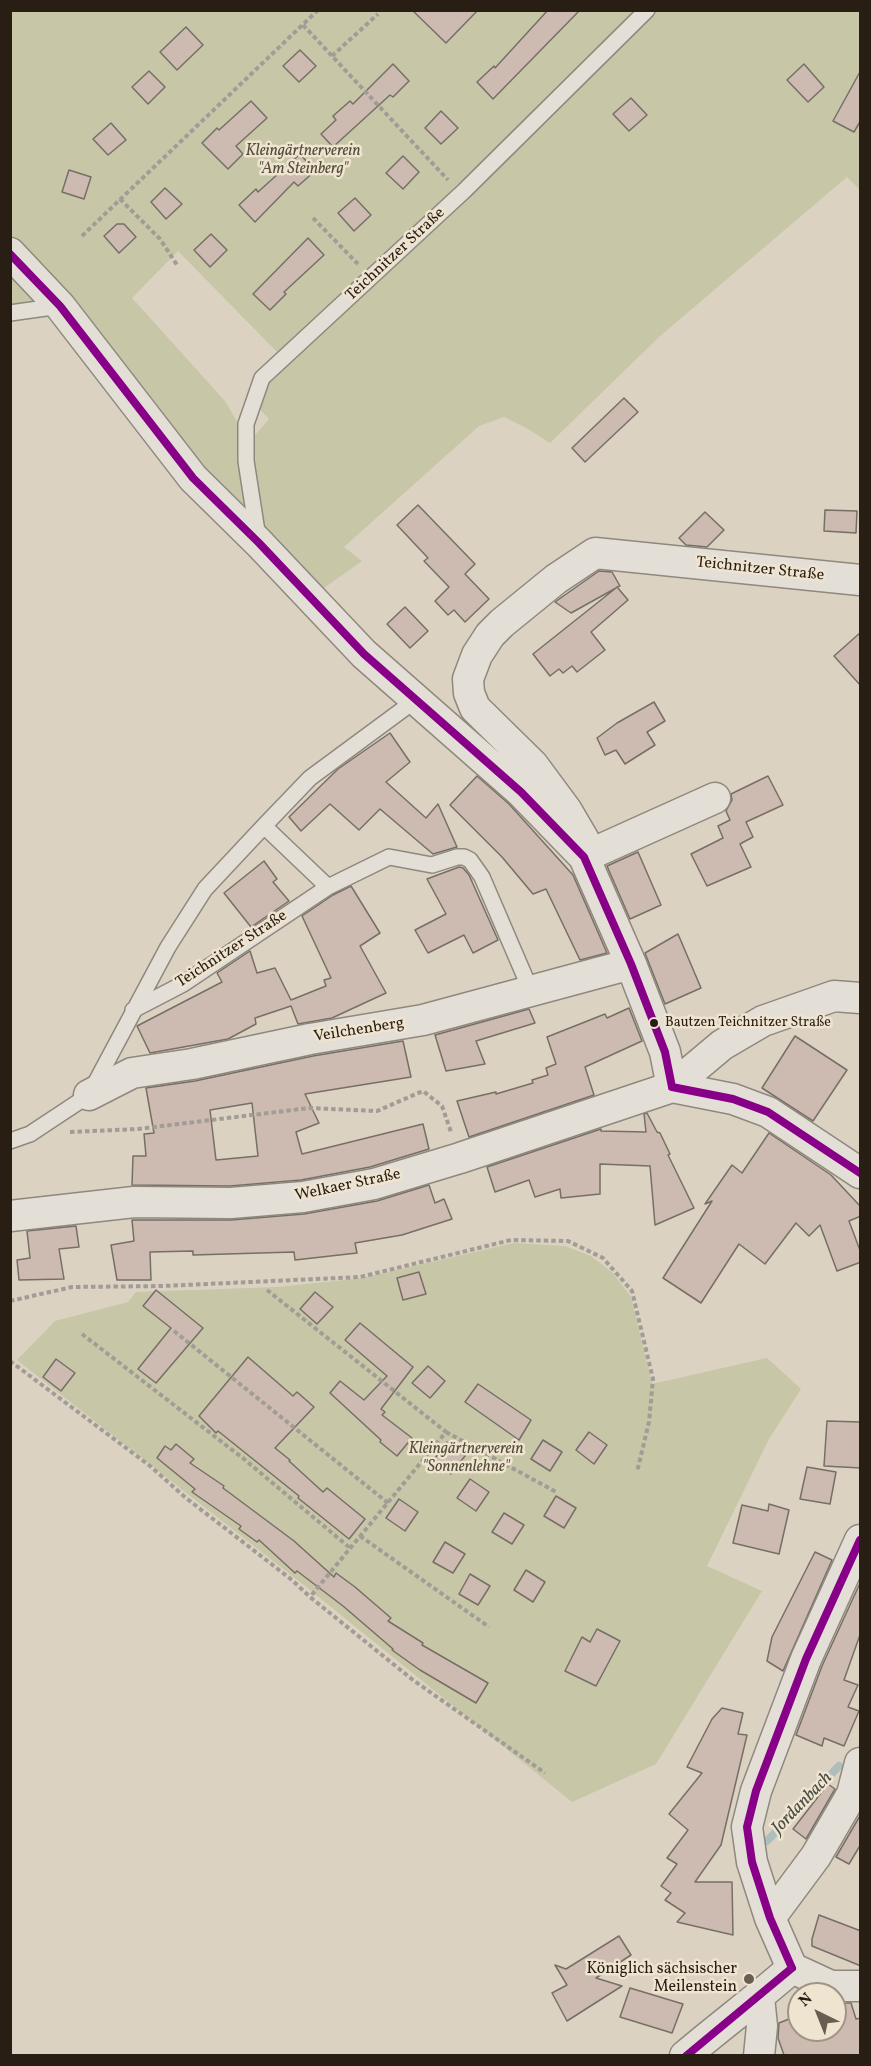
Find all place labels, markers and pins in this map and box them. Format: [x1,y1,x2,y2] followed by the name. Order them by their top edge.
[665,1015,831,1031] place label: Bautzen Teichnitzer Straße
[648,1017,660,1029] marker: Bautzen Teichnitzer Straße
[586,1960,737,1998] place label: Königlich sächsischer Meilenstein
[742,1972,756,1986] marker: Königlich sächsischer Meilenstein

